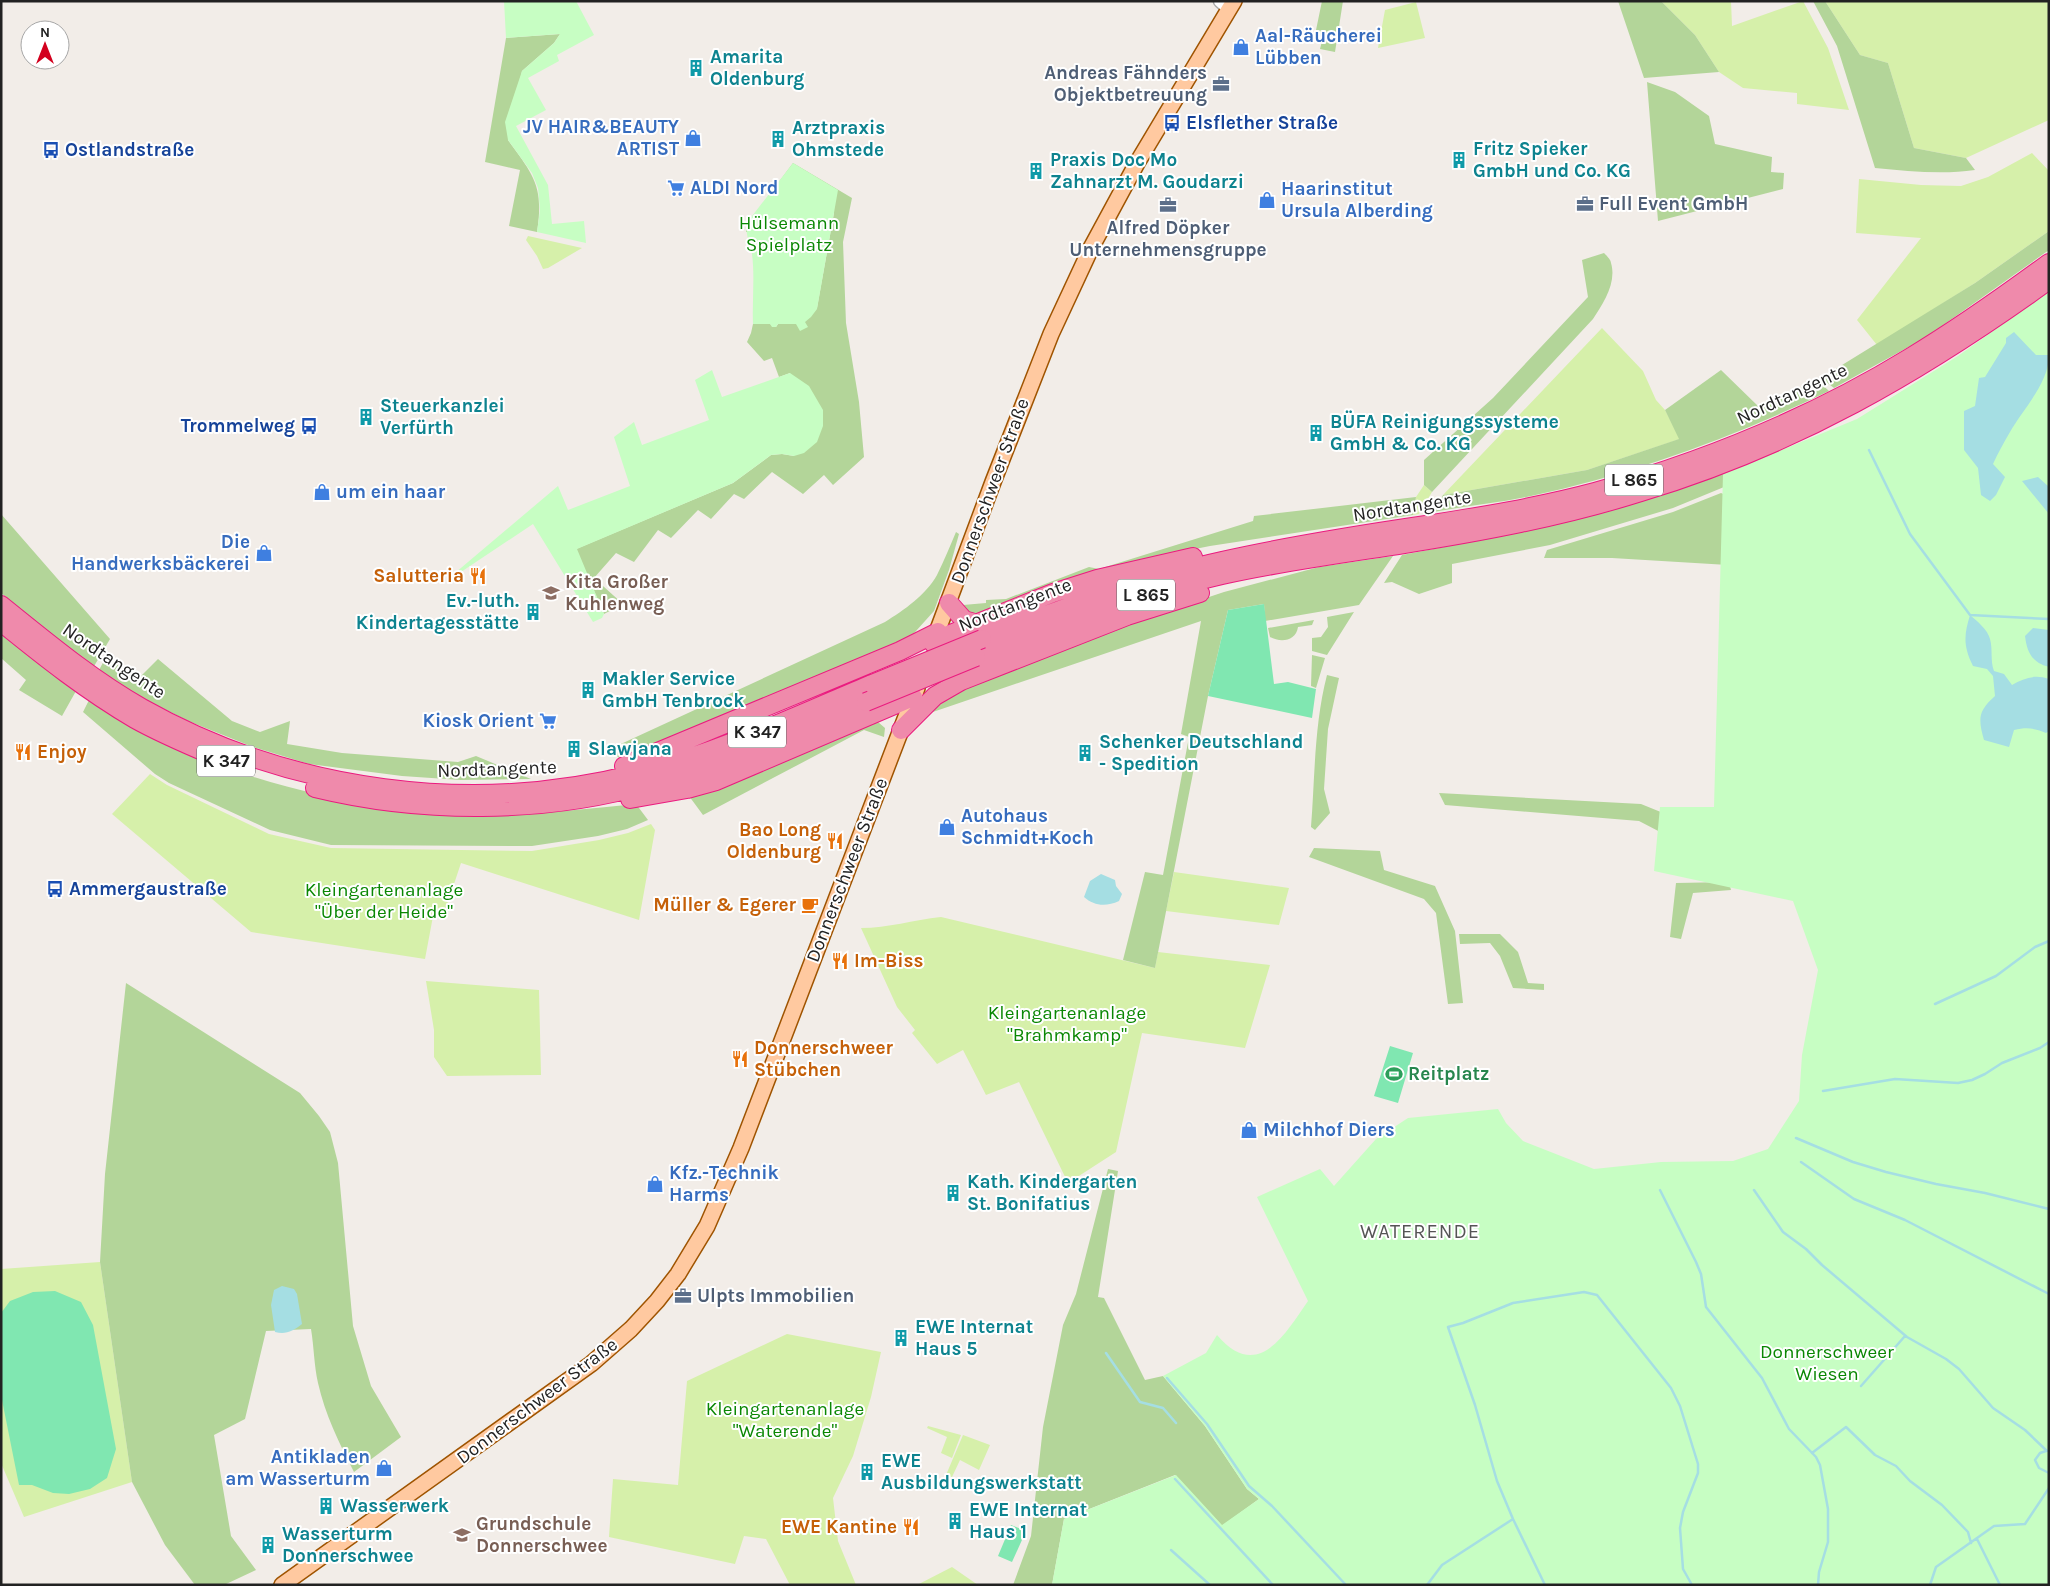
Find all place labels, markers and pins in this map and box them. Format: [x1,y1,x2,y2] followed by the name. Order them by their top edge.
[1255,25,1382,69] place label: Aal-Räucherei Lübben
[1231,37,1251,57] shop icon: Aal-Räucherei Lübben
[710,46,804,90] place label: Amarita Oldenburg
[686,58,706,78] building icon: Amarita Oldenburg
[1044,62,1207,106] place label: Andreas Fähnders Objektbetreuung
[1211,74,1231,94] office icon: Andreas Fähnders Objektbetreuung
[1186,112,1338,134] place label: Elsflether Straße
[1162,113,1182,133] bus stop icon: Elsflether Straße
[523,116,679,160] place label: JV HAIR&BEAUTY ARTIST
[792,117,885,161] place label: Arztpraxis Ohmstede
[683,128,703,148] shop icon: JV HAIR&BEAUTY ARTIST
[768,129,788,149] building icon: Arztpraxis Ohmstede
[1473,138,1631,182] place label: Fritz Spieker GmbH und Co. KG
[65,139,194,161] place label: Ostlandstraße
[41,140,61,160] bus stop icon: Ostlandstraße
[1050,149,1244,193] place label: Praxis Doc Mo Zahnarzt M. Goudarzi
[1449,150,1469,170] building icon: Fritz Spieker GmbH und Co. KG
[1026,161,1046,181] building icon: Praxis Doc Mo Zahnarzt M. Goudarzi
[690,177,778,199] place label: ALDI Nord
[666,178,686,198] supermarket icon: ALDI Nord
[1281,178,1433,222] place label: Haarinstitut Ursula Alberding
[1257,190,1277,210] shop icon: Haarinstitut Ursula Alberding
[1599,193,1748,215] place label: Full Event GmbH
[1575,194,1595,214] office icon: Full Event GmbH
[1158,195,1178,215] office icon: Alfred Döpker Unternehmensgruppe
[1069,217,1267,261] place label: Alfred Döpker Unternehmensgruppe
[380,395,505,439] place label: Steuerkanzlei Verfürth
[356,407,376,427] building icon: Steuerkanzlei Verfürth
[1330,410,1559,455] place label: BÜFA Reinigungssysteme GmbH & Co. KG
[181,415,295,437] place label: Trommelweg
[299,416,319,436] bus stop icon: Trommelweg
[1306,423,1326,443] building icon: BÜFA Reinigungssysteme GmbH & Co. KG
[336,481,446,503] place label: um ein haar
[312,482,332,502] shop icon: um ein haar
[71,531,250,575] place label: Die Handwerksbäckerei
[254,543,274,563] shop icon: Die Handwerksbäckerei
[373,565,464,587] place label: Salutteria
[468,566,488,586] restaurant icon: Salutteria
[565,571,669,615] place label: Kita Großer Kuhlenweg
[541,583,561,603] school or university icon: Kita Großer Kuhlenweg
[356,590,519,634] place label: Ev.-luth. Kindertagesstätte
[523,602,543,622] building icon: Ev.-luth. Kindertagesstätte
[602,668,744,712] place label: Makler Service GmbH Tenbrock
[578,680,598,700] building icon: Makler Service GmbH Tenbrock
[422,710,534,732] place label: Kiosk Orient
[538,711,558,731] supermarket icon: Kiosk Orient
[1099,731,1303,775] place label: Schenker Deutschland - Spedition
[588,738,672,760] place label: Slawjana
[564,739,584,759] building icon: Slawjana
[37,741,87,763] place label: Enjoy
[13,742,33,762] restaurant icon: Enjoy
[1075,743,1095,763] building icon: Schenker Deutschland - Spedition
[961,805,1094,849] place label: Autohaus Schmidt+Koch
[937,817,957,837] shop icon: Autohaus Schmidt+Koch
[727,819,821,863] place label: Bao Long Oldenburg
[825,831,845,851] restaurant icon: Bao Long Oldenburg
[69,878,227,900] place label: Ammergaustraße
[45,879,65,899] bus stop icon: Ammergaustraße
[653,894,797,916] place label: Müller & Egerer
[800,895,820,915] cafe icon: Müller & Egerer
[854,950,924,972] place label: Im-Biss
[830,951,850,971] restaurant icon: Im-Biss
[754,1037,893,1081] place label: Donnerschweer Stübchen
[730,1049,750,1069] restaurant icon: Donnerschweer Stübchen
[1408,1063,1489,1085] place label: Reitplatz
[1384,1064,1404,1084] sports icon: Reitplatz
[1263,1119,1395,1141] place label: Milchhof Diers
[1239,1120,1259,1140] shop icon: Milchhof Diers
[669,1162,779,1206] place label: Kfz.-Technik Harms
[967,1171,1137,1215] place label: Kath. Kindergarten St. Bonifatius
[645,1174,665,1194] shop icon: Kfz.-Technik Harms
[943,1183,963,1203] building icon: Kath. Kindergarten St. Bonifatius
[697,1285,854,1307] place label: Ulpts Immobilien
[673,1286,693,1306] office icon: Ulpts Immobilien
[915,1316,1033,1360] place label: EWE Internat Haus 5
[891,1328,911,1348] building icon: EWE Internat Haus 5
[225,1446,370,1490] place label: Antikladen am Wasserturm
[881,1450,1082,1494] place label: EWE Ausbildungswerkstatt
[374,1458,394,1478] shop icon: Antikladen am Wasserturm
[857,1462,877,1482] building icon: EWE Ausbildungswerkstatt
[340,1495,449,1517] place label: Wasserwerk
[316,1496,336,1516] building icon: Wasserwerk
[969,1499,1087,1543] place label: EWE Internat Haus 1
[945,1511,965,1531] building icon: EWE Internat Haus 1
[476,1513,607,1557] place label: Grundschule Donnerschwee
[781,1516,897,1538] place label: EWE Kantine
[901,1517,921,1537] restaurant icon: EWE Kantine
[282,1523,413,1567] place label: Wasserturm Donnerschwee
[452,1525,472,1545] school or university icon: Grundschule Donnerschwee
[258,1535,278,1555] building icon: Wasserturm Donnerschwee

